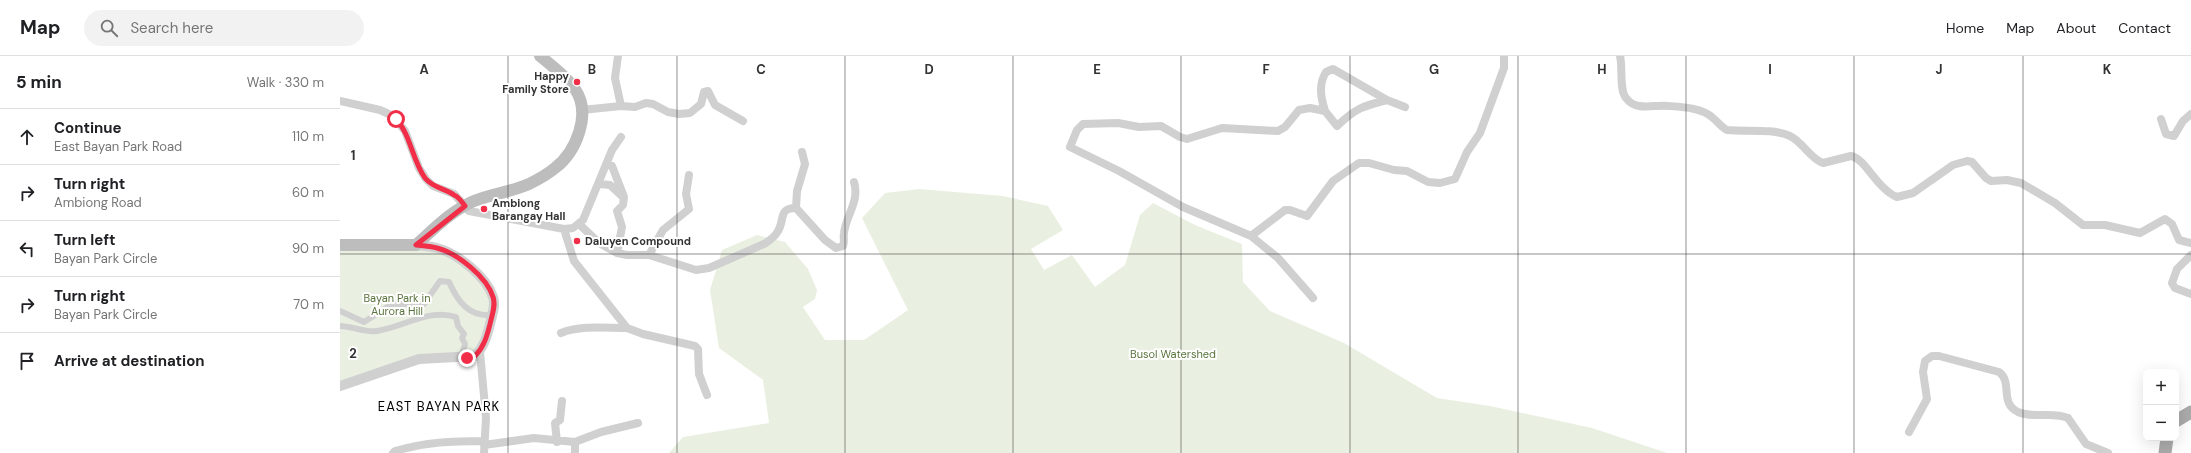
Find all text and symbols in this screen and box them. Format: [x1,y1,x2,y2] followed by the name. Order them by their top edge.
[84,10,364,46] search box
[20,15,60,40] text: Map
[98,17,120,39] icon: search
[130,18,213,38] text: Search here
[1946,19,1984,37] text: Home
[2006,19,2034,37] text: Map
[2056,19,2096,37] text: About
[2118,19,2171,37] text: Contact
[419,61,429,78] text: A
[588,61,596,78] text: B
[756,61,766,78] text: C
[924,61,934,78] text: D
[1093,61,1101,78] text: E
[1262,61,1270,78] text: F
[1429,61,1439,78] text: G
[1597,61,1607,78] text: H
[1768,61,1772,78] text: I
[1935,61,1943,78] text: J
[2103,61,2112,78] text: K
[502,69,569,96] place label: Happy Family Store
[16,71,62,93] text: 5 min
[247,74,324,91] text: Walk · 330 m
[572,77,582,87] marker: Happy Family Store
[387,110,405,128] route start
[54,118,122,138] text: Continue
[16,126,38,148] icon: ahead
[292,128,324,145] text: 110 m
[54,138,182,155] text: East Bayan Park Road
[351,147,355,164] text: 1
[54,174,125,194] text: Turn right
[16,182,38,204] icon: right
[292,184,324,201] text: 60 m
[54,194,142,211] text: Ambiong Road
[492,196,565,223] place label: Ambiong Barangay Hall
[479,204,489,214] marker: Ambiong Barangay Hall
[54,230,115,250] text: Turn left
[585,234,691,248] place label: Daluyen Compound
[572,236,582,246] marker: Daluyen Compound
[16,238,38,260] icon: left
[292,240,324,257] text: 90 m
[54,250,157,267] text: Bayan Park Circle
[54,286,125,306] text: Turn right
[363,291,431,318] park label: Bayan Park in Aurora Hill
[16,294,38,316] icon: right
[293,296,324,313] text: 70 m
[54,306,157,323] text: Bayan Park Circle
[349,345,357,362] text: 2
[1130,347,1216,361] park label: Busol Watershed
[458,349,476,367] route end
[16,350,38,372] icon: arrive
[54,351,205,371] text: Arrive at destination
[2143,369,2179,441] map controls
[2143,369,2179,405] button: +
[378,398,500,415] district label: EAST BAYAN PARK
[2143,405,2179,441] button: −

